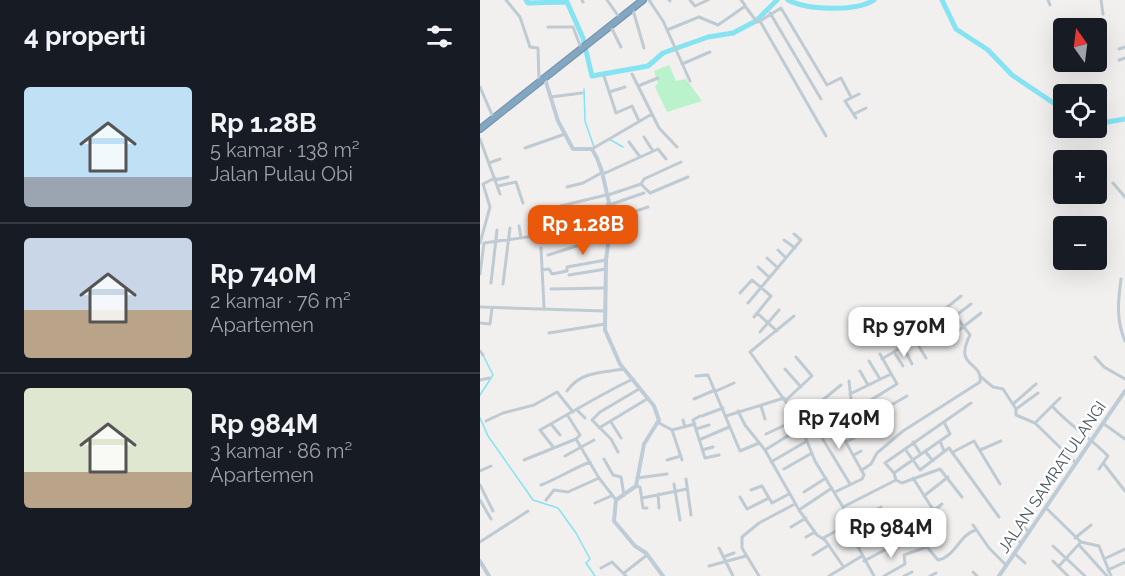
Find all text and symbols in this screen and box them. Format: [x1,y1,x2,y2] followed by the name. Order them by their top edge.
[1053,18,1107,72] north arrow
[1053,18,1107,270] map controls
[423,20,456,53] icon: filters
[24,21,146,51] text: 4 properti
[1053,84,1107,138] button: locate
[210,108,317,138] text: Rp 1.28B
[72,111,144,183] icon: home
[210,138,360,162] text: 5 kamar · 138 m²
[1053,150,1107,204] button: +
[210,162,353,186] text: Jalan Pulau Obi
[521,205,645,256] pin: Rp 1.28B
[542,212,624,236] text: Rp 1.28B
[1053,216,1107,270] button: −
[210,259,317,289] text: Rp 740M
[72,262,144,334] icon: home
[210,289,351,313] text: 2 kamar · 76 m²
[849,307,959,358] pin: Rp 970M
[210,313,314,337] text: Apartemen
[862,314,946,338] text: Rp 970M
[994,397,1110,557] street label: JALAN SAMRATULANGI
[784,399,894,450] pin: Rp 740M
[798,406,880,430] text: Rp 740M
[210,409,318,439] text: Rp 984M
[72,412,144,484] icon: home
[210,439,352,463] text: 3 kamar · 86 m²
[210,463,314,487] text: Apartemen
[836,508,946,559] pin: Rp 984M
[849,515,933,539] text: Rp 984M

